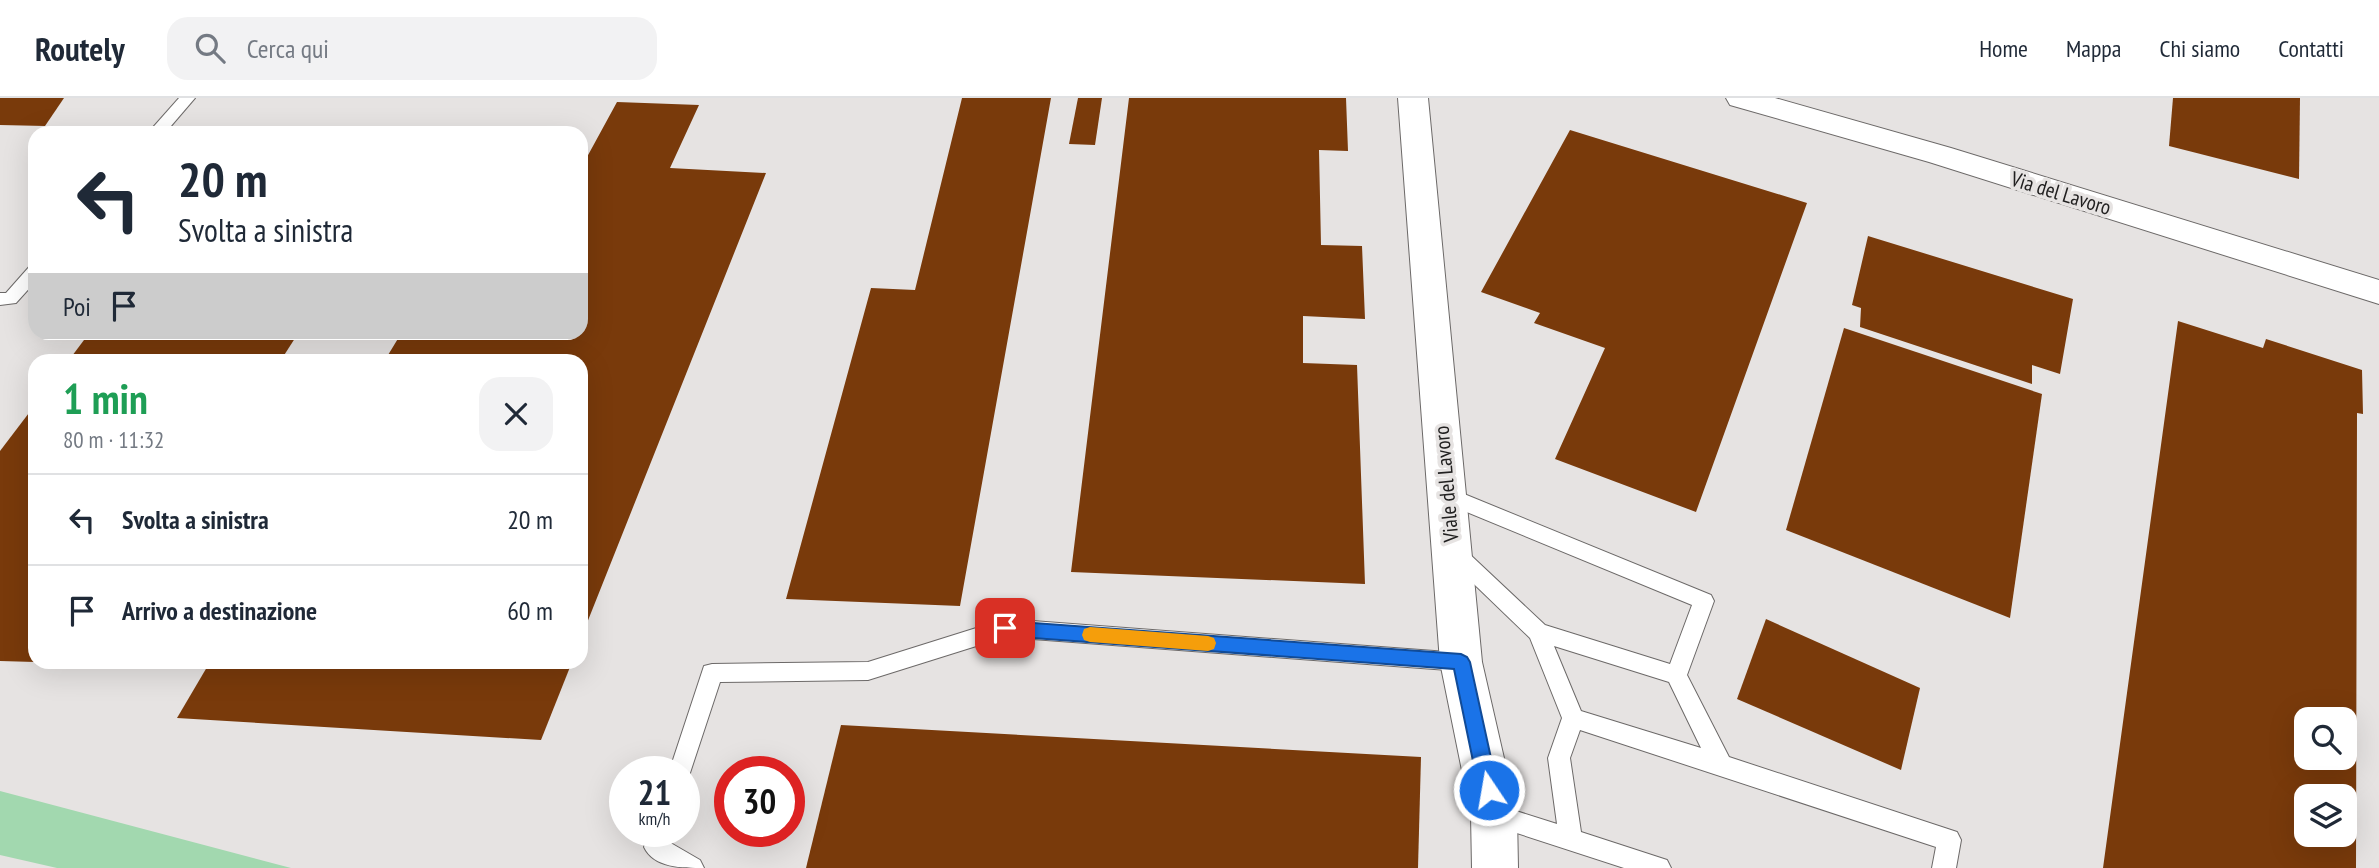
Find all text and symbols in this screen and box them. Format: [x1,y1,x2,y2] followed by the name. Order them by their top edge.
[167,17,657,80] search box
[35,27,125,70] text: Routely
[191,29,229,67] icon: search
[247,32,329,65] text: Cerca qui
[1979,33,2028,64] text: Home
[2066,33,2121,64] text: Mappa
[2159,33,2240,64] text: Chi siamo
[2278,33,2344,64] text: Contatti
[178,147,267,211] text: 20 m
[63,154,154,245] icon: left
[2007,165,2114,221] street label: Via del Lavoro
[178,209,353,251] text: Svolta a sinistra
[105,287,143,325] icon: arrive
[63,290,91,323] text: Poi
[63,371,148,426] text: 1 min
[479,377,553,451] button: close
[63,425,164,454] text: 80 m · 11:32
[1427,425,1465,544] street label: Viale del Lavoro
[63,501,101,539] icon: left
[122,503,269,536] text: Svolta a sinistra
[507,503,553,536] text: 20 m
[63,592,101,630] icon: arrive
[122,594,317,627] text: Arrivo a destinazione
[507,594,553,627] text: 60 m
[975,598,1035,658] pin
[986,609,1024,647] icon: arrive
[2294,707,2357,847] map controls
[2294,707,2357,770] button: search
[1452,753,1526,827] position arrow
[714,756,805,847] speed limit sign: 30
[638,769,671,815] text: 21
[2294,784,2357,847] button: layers
[639,807,670,830] text: km/h

